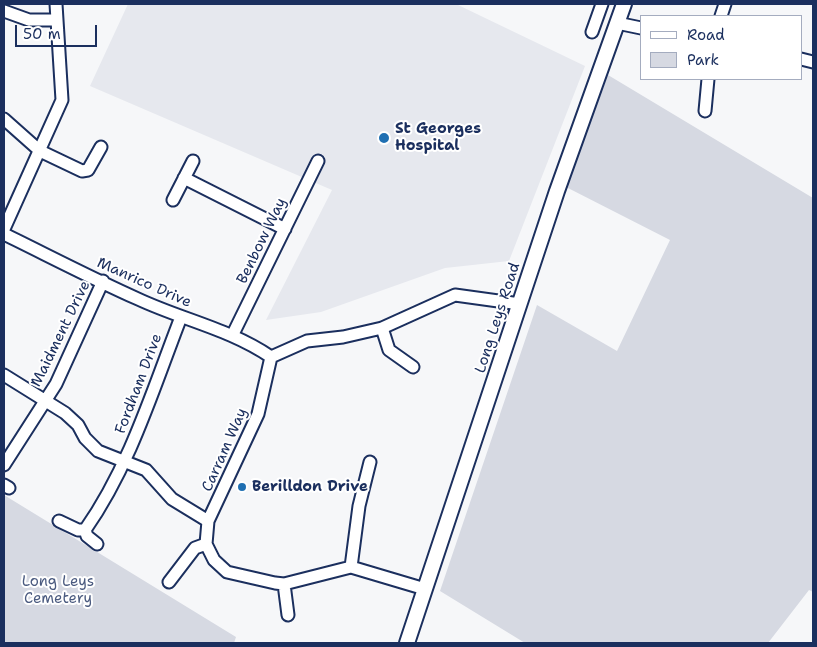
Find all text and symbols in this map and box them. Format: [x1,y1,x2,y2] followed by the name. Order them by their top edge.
[18,15,100,47] scale bar
[640,15,802,80] legend
[23,24,61,44] text: 50 m
[687,25,725,45] text: Road
[687,50,719,70] text: Park
[395,120,481,155] place label: St Georges Hospital
[377,131,391,145] marker: St Georges Hospital
[233,195,291,287] street label: Benbow Way
[94,254,194,312] street label: Manrico Drive
[472,260,524,376] street label: Long Leys Road
[28,278,94,390] street label: Maidment Drive
[112,331,166,437] street label: Fordham Drive
[199,405,251,495] street label: Carram Way
[252,478,368,496] place label: Berilldon Drive
[236,481,248,493] marker: Berilldon Drive
[22,573,94,608] park label: Long Leys Cemetery

